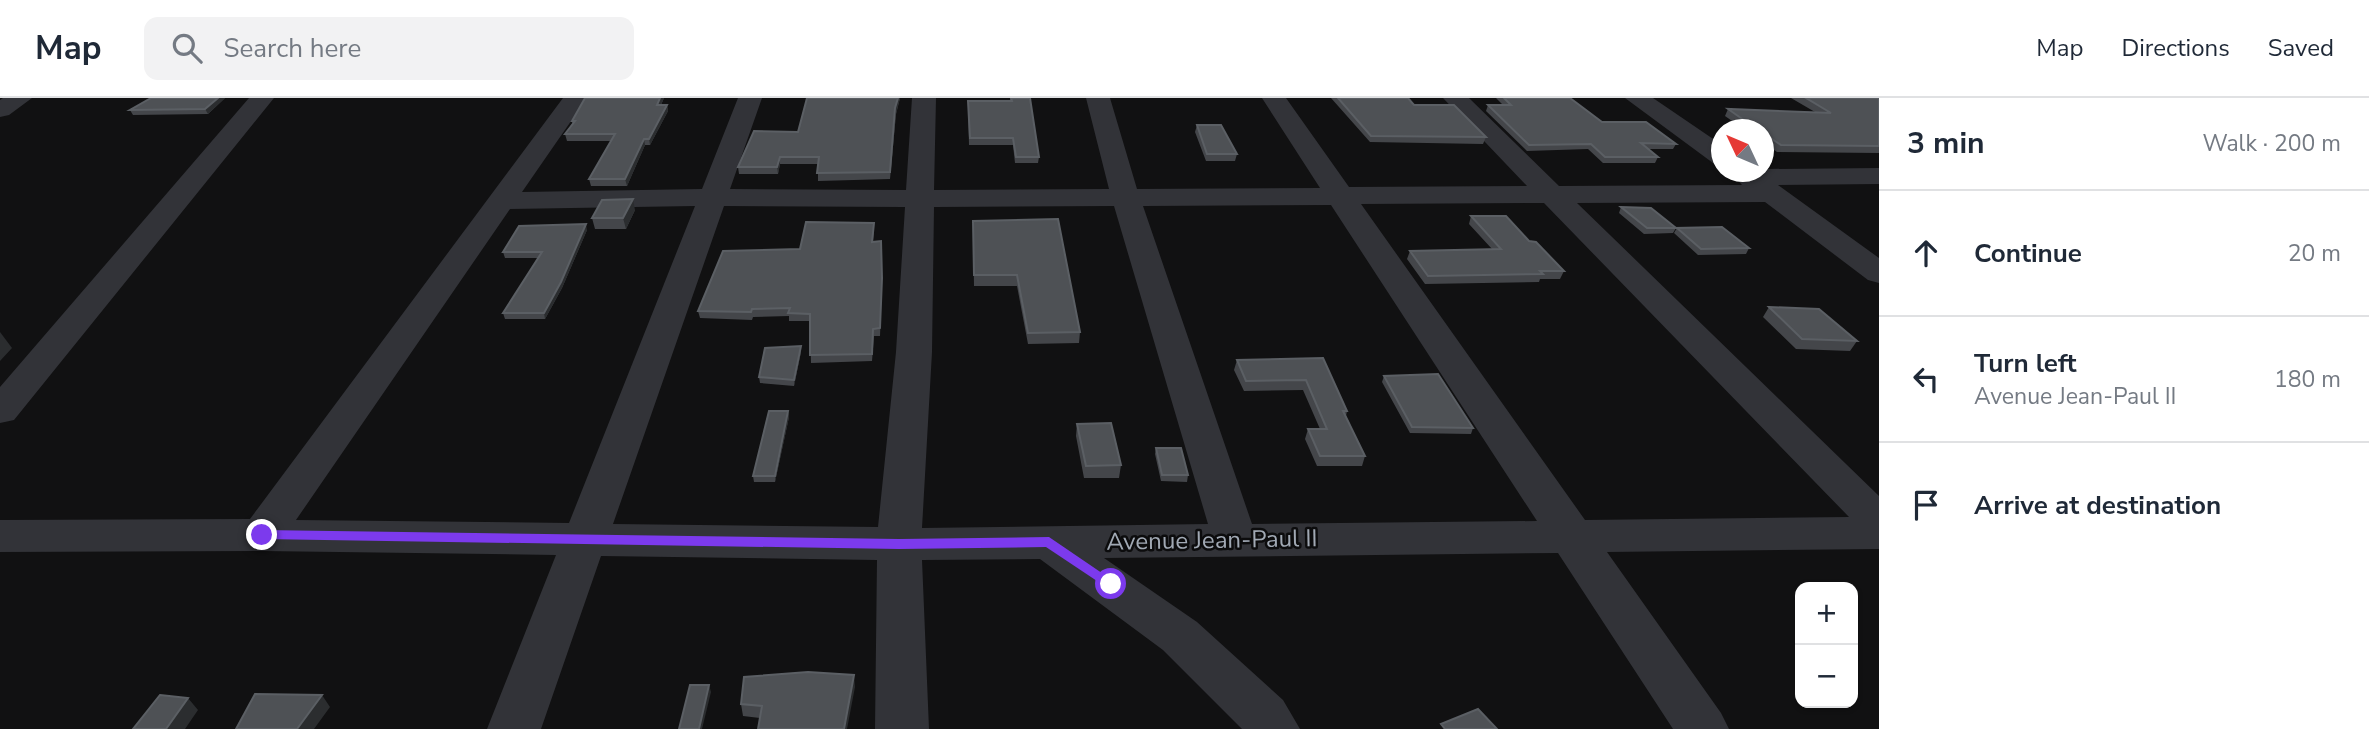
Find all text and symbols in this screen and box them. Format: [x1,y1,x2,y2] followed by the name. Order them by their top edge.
[144,17,634,80] search box
[35,26,102,71] text: Map
[168,29,206,67] icon: search
[224,31,361,66] text: Search here
[2036,32,2083,64] text: Map
[2121,32,2230,64] text: Directions
[2268,32,2334,64] text: Saved
[1711,119,1774,182] north arrow
[1907,123,1985,164] text: 3 min
[2202,128,2341,159] text: Walk · 200 m
[1907,234,1945,272] icon: ahead
[1974,236,2082,271] text: Continue
[2288,238,2341,269] text: 20 m
[1974,346,2077,381] text: Turn left
[1907,360,1945,398] icon: left
[2274,364,2341,395] text: 180 m
[1974,381,2176,412] text: Avenue Jean-Paul II
[1907,486,1945,524] icon: arrive
[1974,488,2221,523] text: Arrive at destination
[246,519,277,550] route end
[1106,522,1318,558] street label: Avenue Jean-Paul II
[1095,568,1126,599] route start
[1795,582,1858,708] map controls
[1795,582,1858,645] button: +
[1795,645,1858,708] button: −

